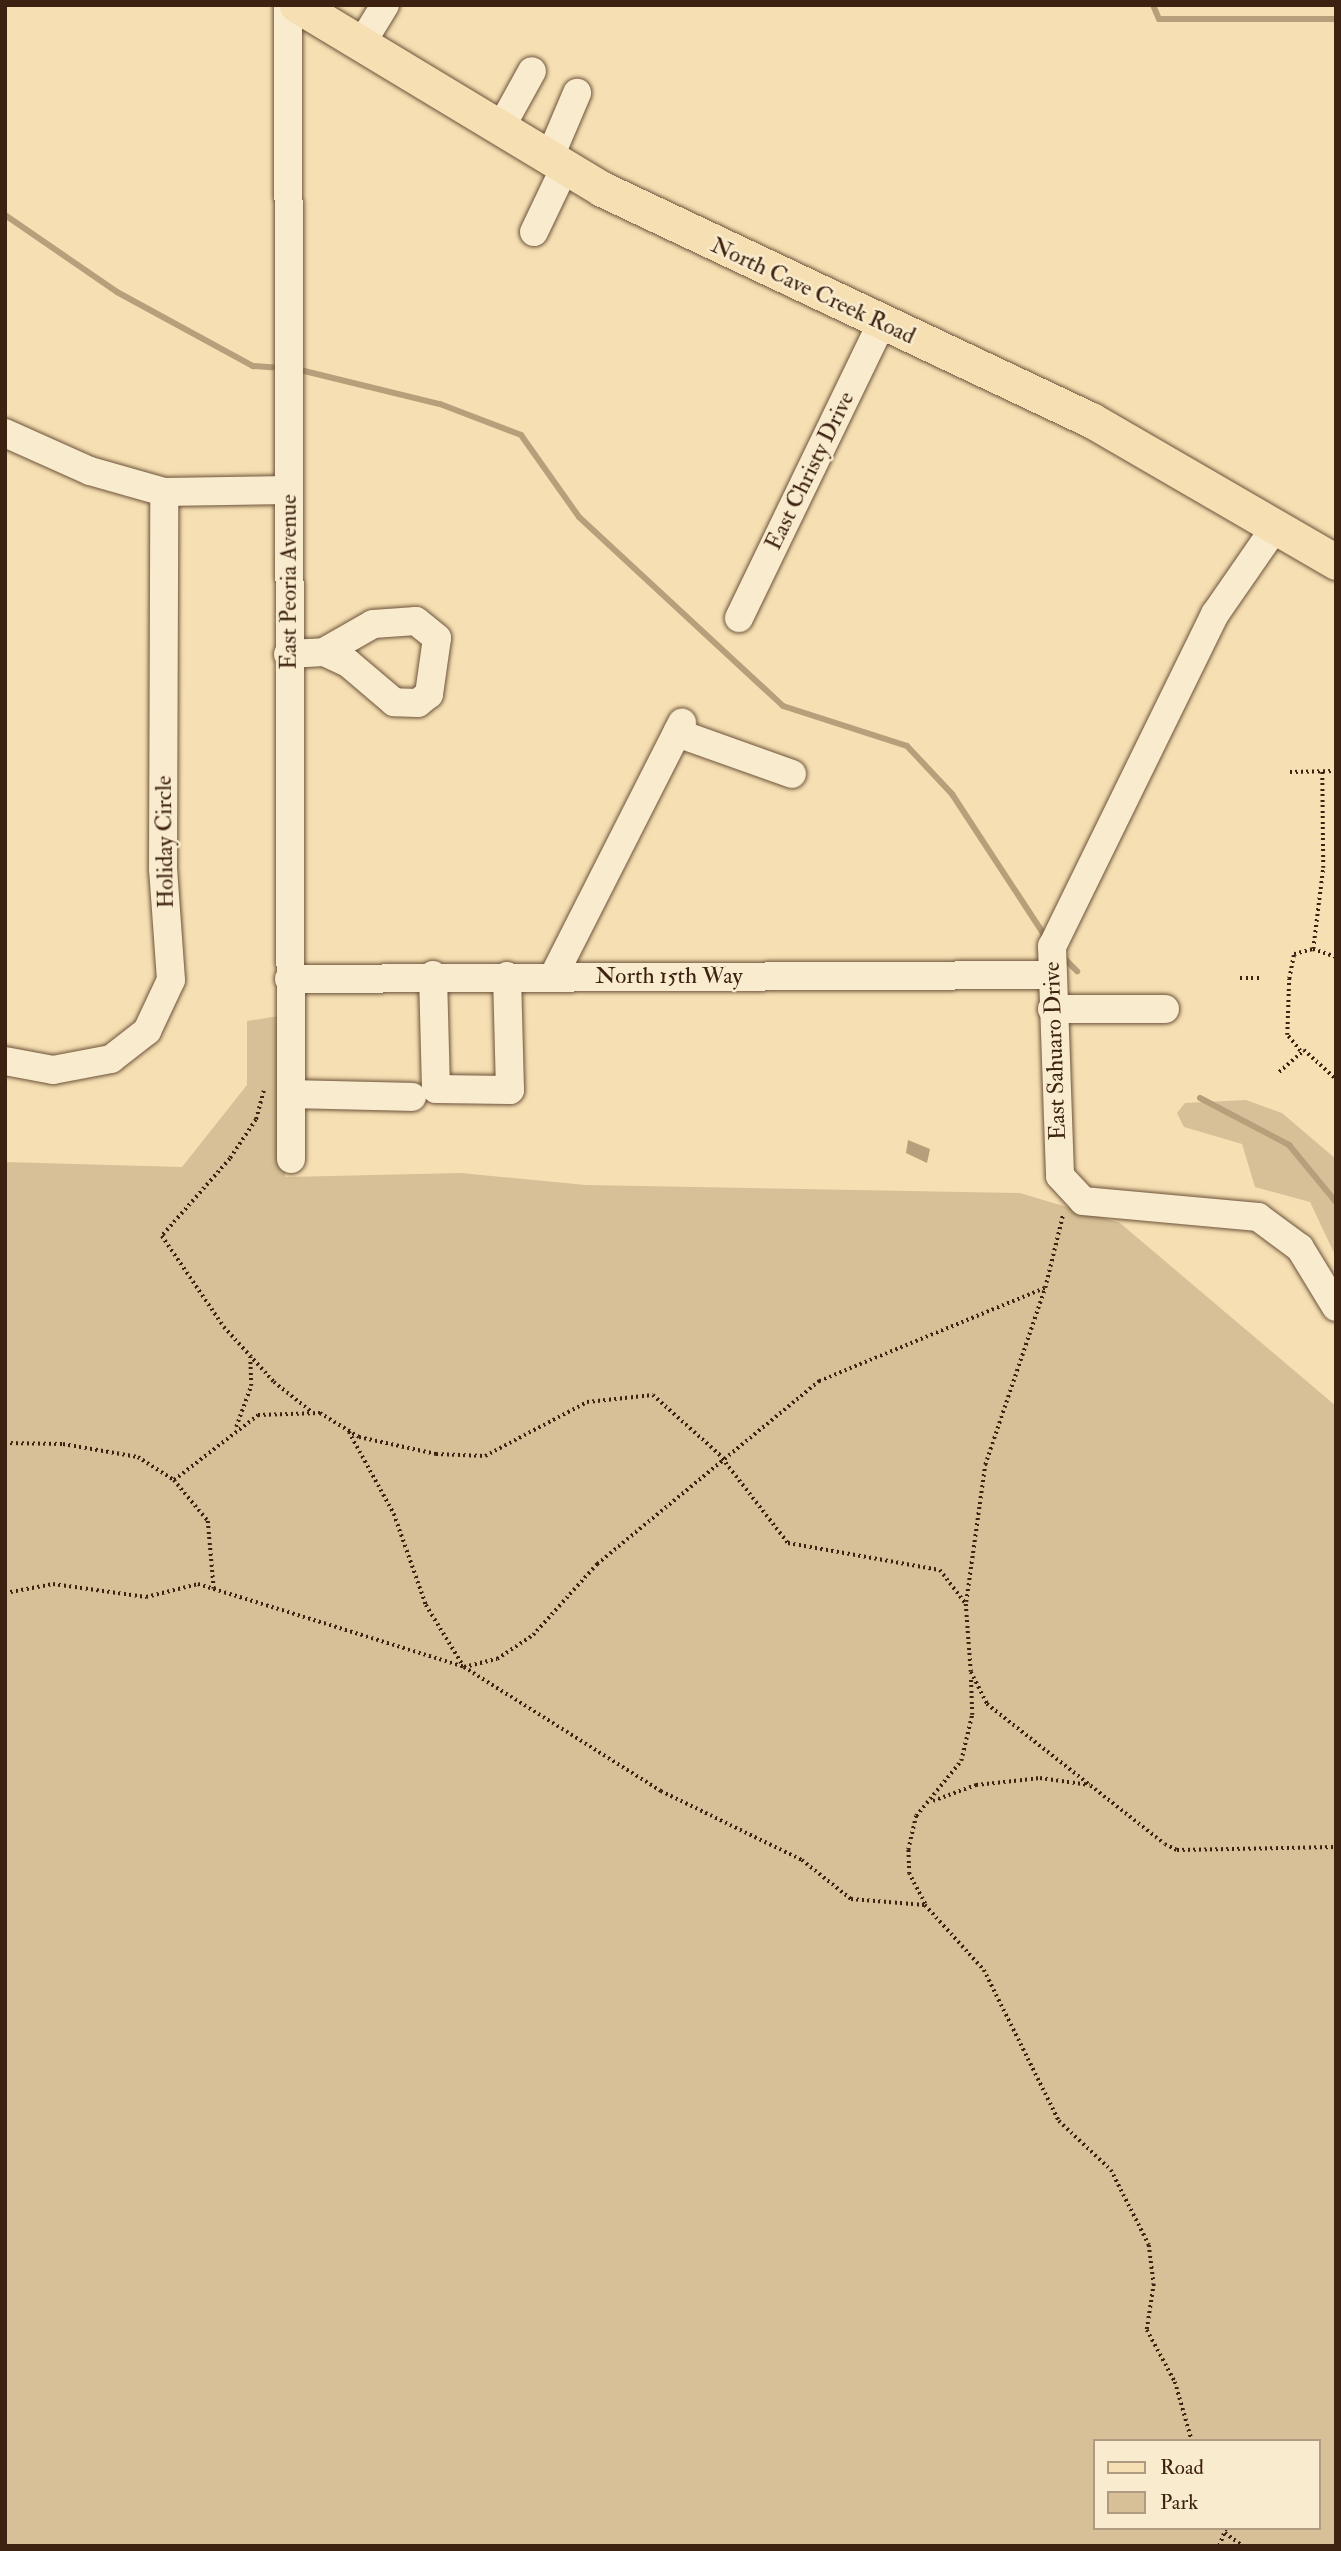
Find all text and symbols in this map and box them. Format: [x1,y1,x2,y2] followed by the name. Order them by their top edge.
[706,232,920,350] street label: North Cave Creek Road
[760,387,860,555] street label: East Christy Drive
[275,494,303,670] street label: East Peoria Avenue
[150,775,180,909] street label: Holiday Circle
[1038,961,1072,1141] street label: East Sahuaro Drive
[595,962,743,990] street label: North 15th Way
[1092,2439,1320,2530] legend
[1160,2454,1204,2481] text: Road
[1160,2489,1198,2516] text: Park

